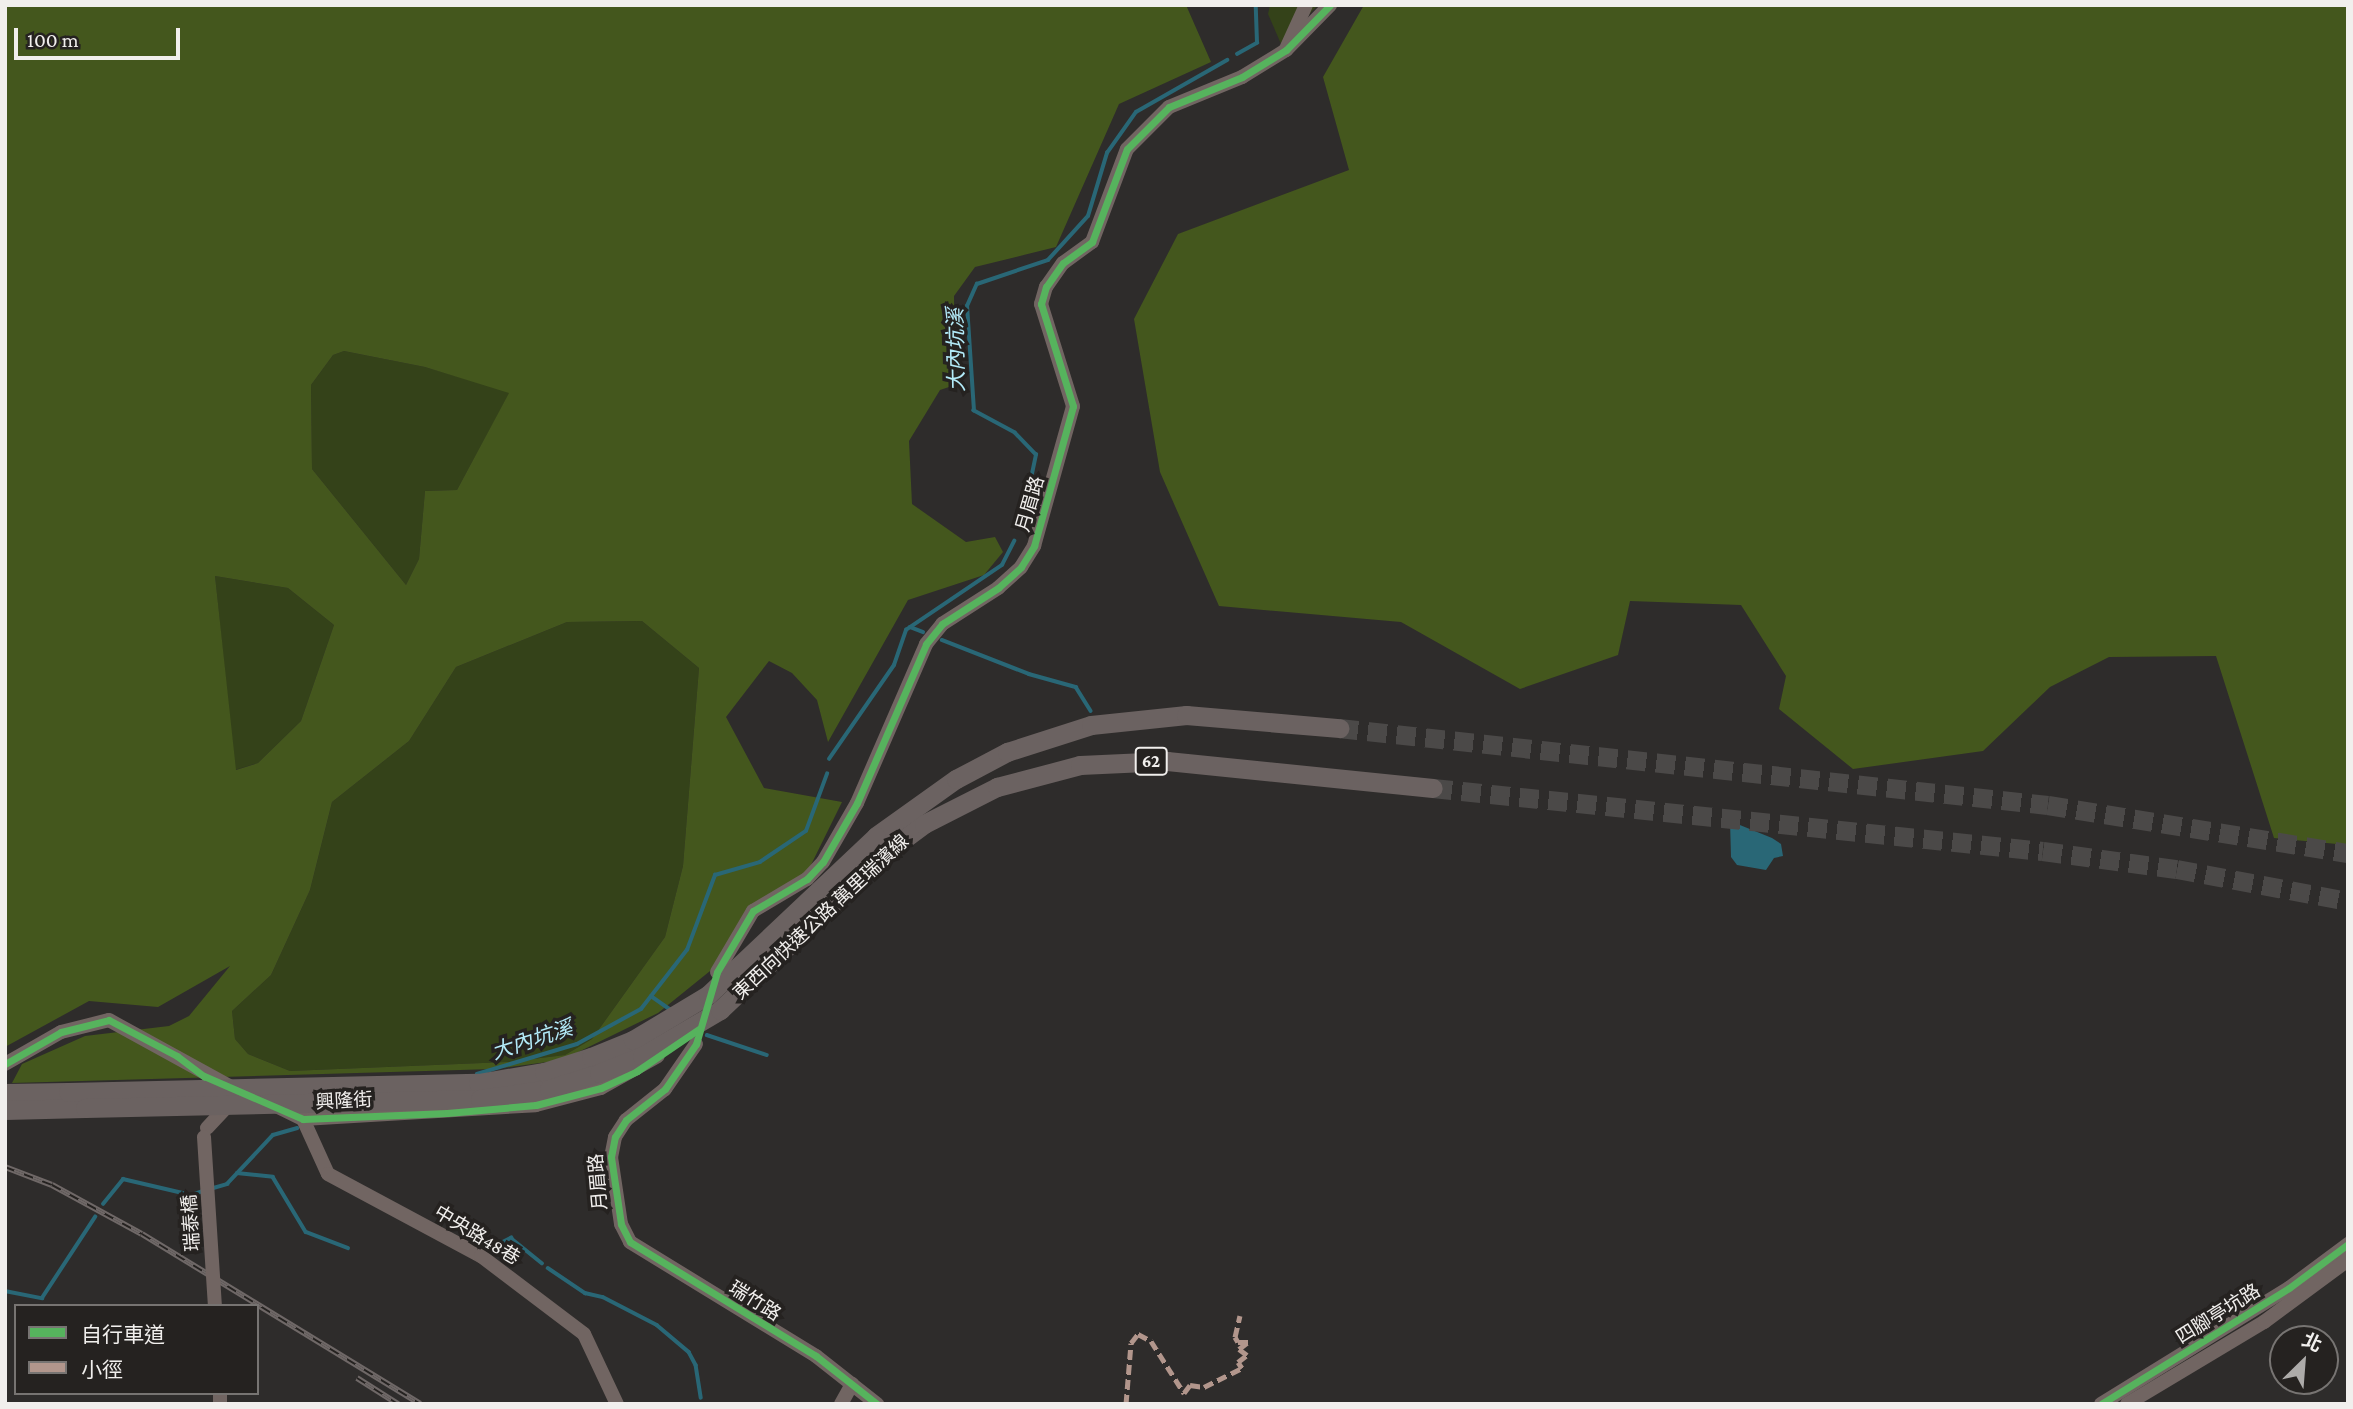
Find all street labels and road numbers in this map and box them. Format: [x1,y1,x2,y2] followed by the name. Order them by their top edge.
[1011,473,1049,535] street label: 月眉路
[1134,746,1168,776] road number: 62
[729,830,913,1004] street label: 東西向快速公路 萬里瑞濱線
[315,1088,373,1114] street label: 興隆街
[584,1153,612,1211] street label: 月眉路
[178,1194,204,1252] street label: 瑞泰橋
[430,1201,524,1269] street label: 中央路48巷
[725,1276,785,1326] street label: 瑞竹路
[2172,1279,2264,1349] street label: 四腳亭坑路

